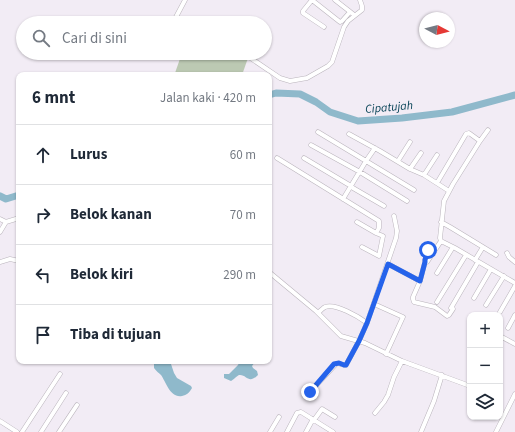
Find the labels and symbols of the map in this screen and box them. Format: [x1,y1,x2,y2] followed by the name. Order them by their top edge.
[419,12,455,48] north arrow
[364,97,414,118] water label: Cipatujah
[419,241,437,259] route start
[301,383,319,401] route end

